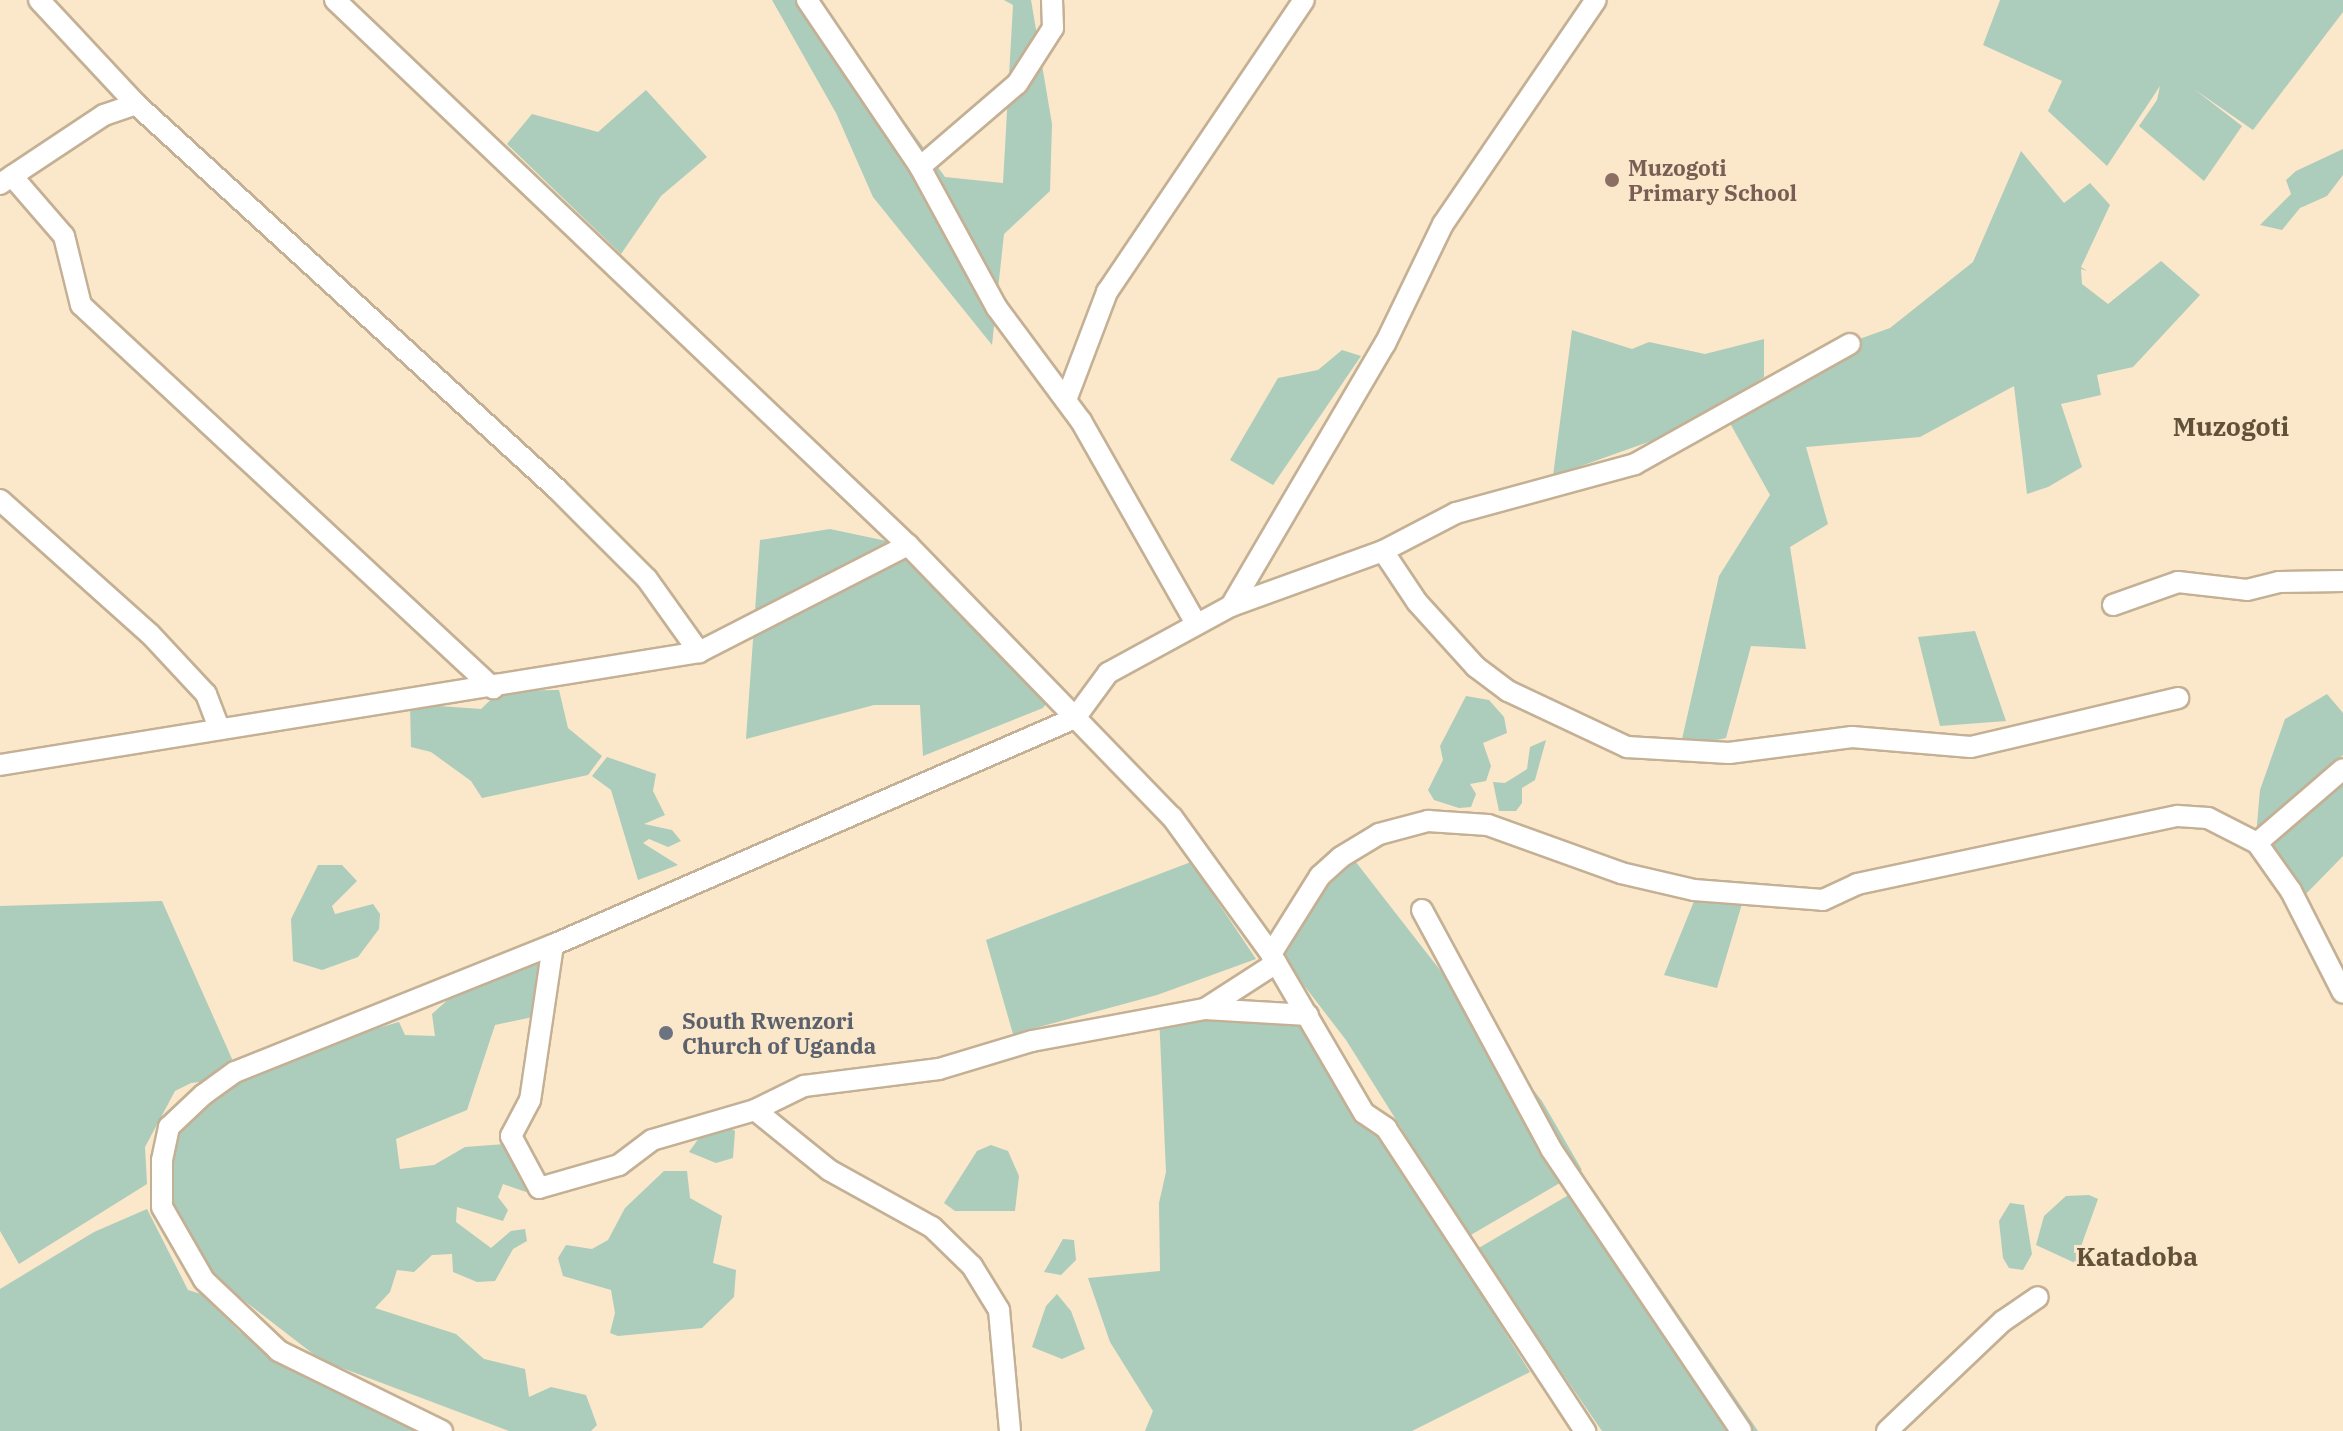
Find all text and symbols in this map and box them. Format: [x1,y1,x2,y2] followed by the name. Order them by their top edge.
[1628,154,1797,206] place label: Muzogoti Primary School
[1603,171,1621,189] marker: Muzogoti Primary School
[2173,411,2289,443] district label: Muzogoti
[682,1007,876,1058] place label: South Rwenzori Church of Uganda
[657,1024,675,1042] marker: South Rwenzori Church of Uganda
[2076,1241,2198,1273] district label: Katadoba

